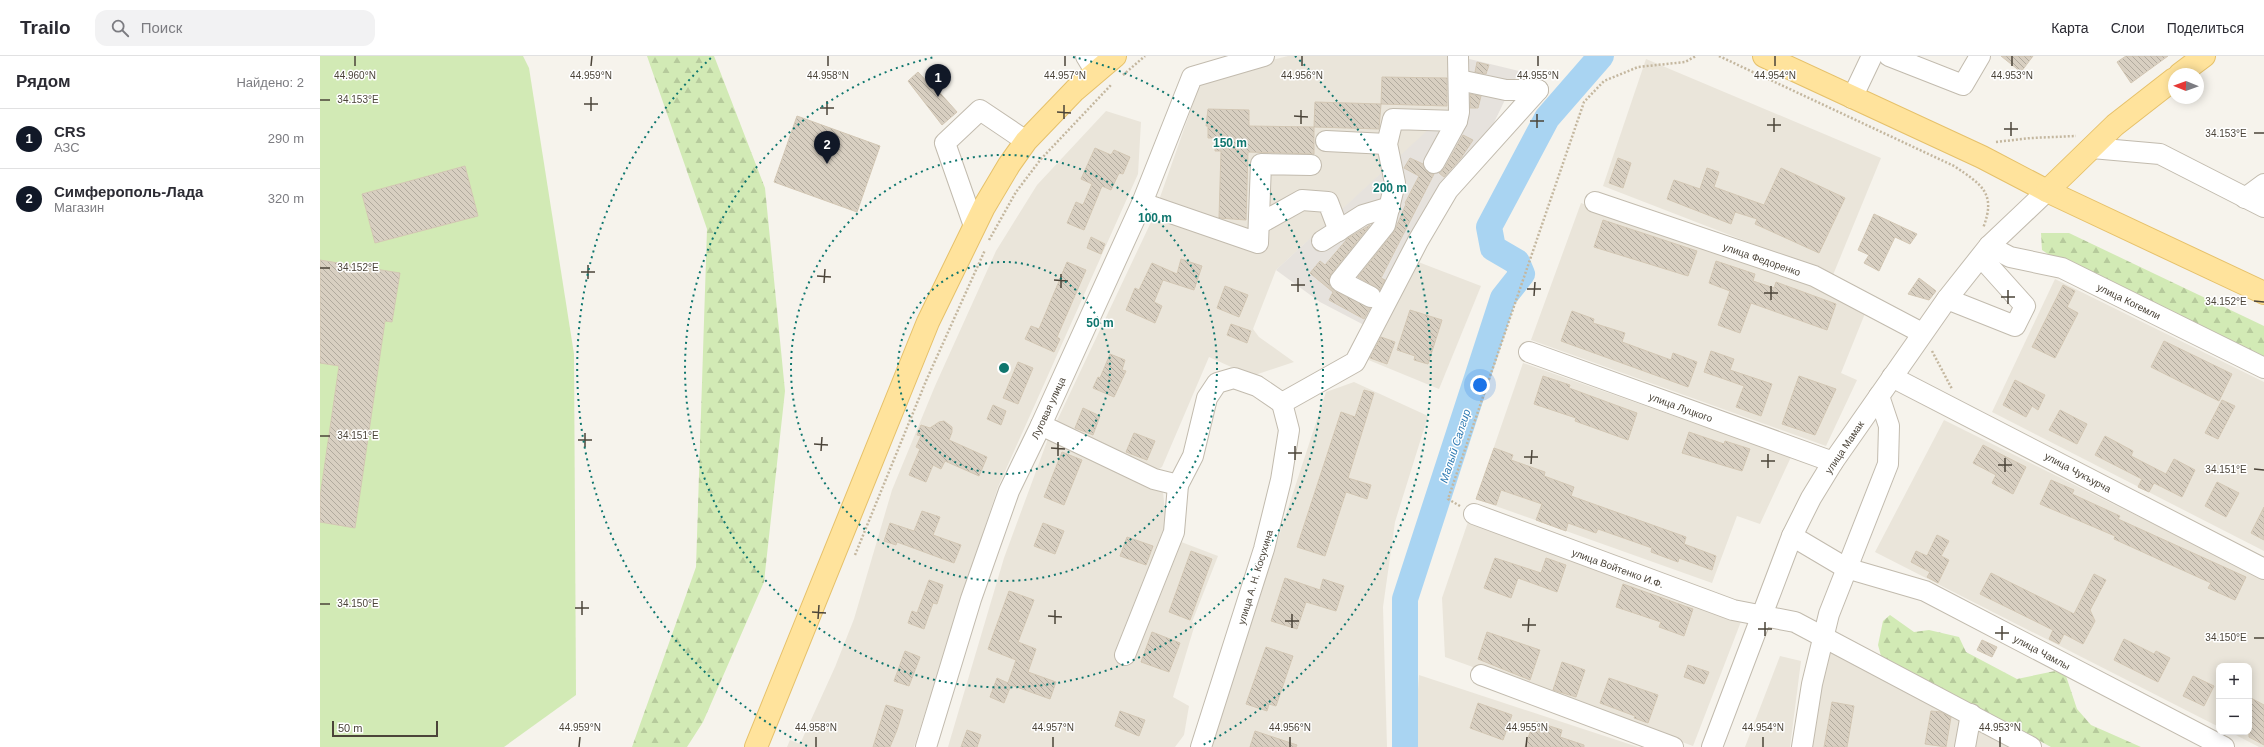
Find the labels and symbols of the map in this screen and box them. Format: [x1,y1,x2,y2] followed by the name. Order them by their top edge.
[925,64,951,97] pin: 1
[2168,68,2204,104] north arrow
[334,70,376,81] text: 44.960°N
[570,70,612,81] text: 44.959°N
[807,70,849,81] text: 44.958°N
[1044,70,1086,81] text: 44.957°N
[1281,70,1323,81] text: 44.956°N
[1517,70,1559,81] text: 44.955°N
[1754,70,1796,81] text: 44.954°N
[1991,70,2033,81] text: 44.953°N
[337,94,379,105] text: 34.153°E
[2205,128,2247,139] text: 34.153°E
[814,131,840,164] pin: 2
[1213,136,1247,150] text: 150 m
[1373,181,1407,195] text: 200 m
[1138,211,1172,225] text: 100 m
[1722,241,1802,278] street label: улица Федоренко
[337,262,379,273] text: 34.152°E
[2095,281,2162,322] street label: улица Когемли
[2205,296,2247,307] text: 34.152°E
[1086,316,1114,330] text: 50 m
[997,361,1011,375] centre of rings
[1029,375,1068,441] street label: Луговая улица
[1470,375,1490,395] your location
[1648,391,1714,424] street label: улица Луцкого
[1437,408,1473,484] water label: Малый Салгир
[1823,418,1866,476] street label: улица Мамак
[337,430,379,441] text: 34.151°E
[2043,450,2113,495] street label: улица Чукъурча
[2205,464,2247,475] text: 34.151°E
[1236,528,1275,626] street label: улица А. Н. Косухина
[1570,547,1665,590] street label: улица Войтенко И.Ф.
[337,598,379,609] text: 34.150°E
[2205,632,2247,643] text: 34.150°E
[2012,633,2072,672] street label: улица Чамлы
[332,719,438,738] scale bar
[559,722,601,733] text: 44.959°N
[795,722,837,733] text: 44.958°N
[1032,722,1074,733] text: 44.957°N
[1269,722,1311,733] text: 44.956°N
[1506,722,1548,733] text: 44.955°N
[1742,722,1784,733] text: 44.954°N
[1979,722,2021,733] text: 44.953°N

